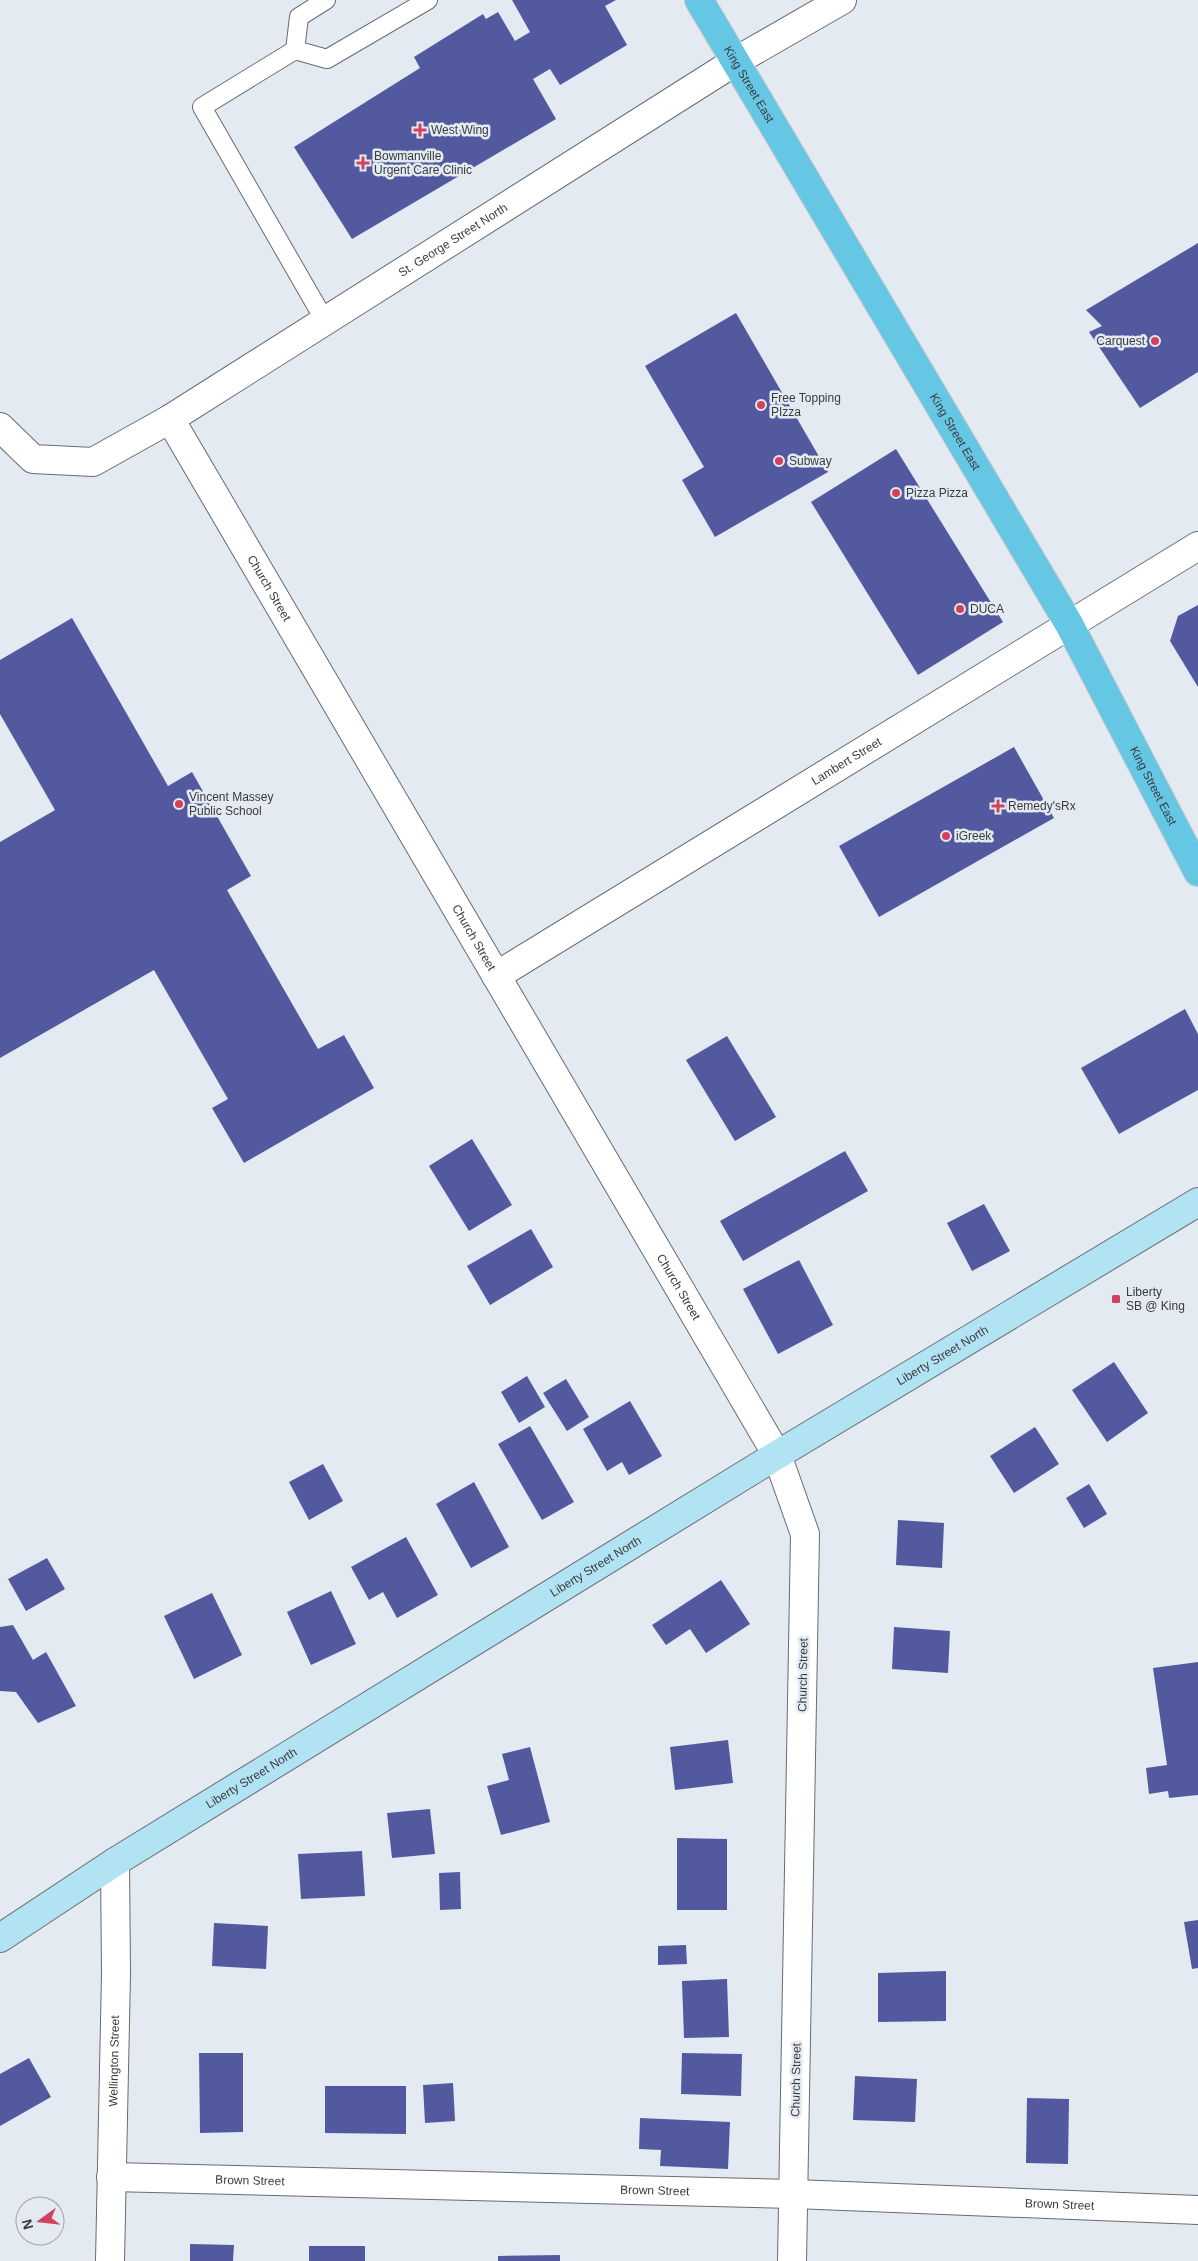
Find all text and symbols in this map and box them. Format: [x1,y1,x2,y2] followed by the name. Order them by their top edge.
[721,43,777,126] street label: King Street East
[413,123,427,137] marker: West Wing
[431,123,489,137] place label: West Wing
[374,149,472,177] place label: Bowmanville Urgent Care Clinic
[356,156,370,170] marker: Bowmanville Urgent Care Clinic
[396,200,510,280] street label: St. George Street North
[1096,334,1146,348] place label: Carquest
[1149,335,1161,347] marker: Carquest
[771,391,841,419] place label: Free Topping PIzza
[927,391,984,473] street label: King Street East
[755,399,767,411] marker: Free Topping PIzza
[789,454,832,468] place label: Subway
[773,455,785,467] marker: Subway
[906,486,968,500] place label: Pizza Pizza
[890,487,902,499] marker: Pizza Pizza
[244,553,294,624] street label: Church Street
[970,602,1004,616] place label: DUCA
[954,603,966,615] marker: DUCA
[809,734,885,788] street label: Lambert Street
[1127,744,1180,828] street label: King Street East
[189,790,274,818] place label: Vincent Massey Public School
[173,798,185,810] marker: Vincent Massey Public School
[1008,799,1076,813] place label: Remedy'sRx
[992,800,1004,812] marker: Remedy'sRx
[956,829,992,843] place label: iGreek
[940,830,952,842] marker: iGreek
[449,902,499,974] street label: Church Street
[654,1251,704,1323] street label: Church Street
[1126,1285,1185,1313] place label: Liberty SB @ King
[1110,1293,1122,1305] marker: Liberty SB @ King
[894,1323,991,1388] street label: Liberty Street North
[548,1533,644,1600] street label: Liberty Street North
[795,1637,811,1712] street label: Church Street
[203,1745,299,1811] street label: Liberty Street North
[106,2015,122,2107] street label: Wellington Street
[788,2042,804,2117] street label: Church Street
[215,2173,286,2188] street label: Brown Street
[620,2183,690,2198] street label: Brown Street
[15,2196,65,2246] north arrow
[1025,2196,1095,2213] street label: Brown Street
[18,2217,36,2231] text: N

